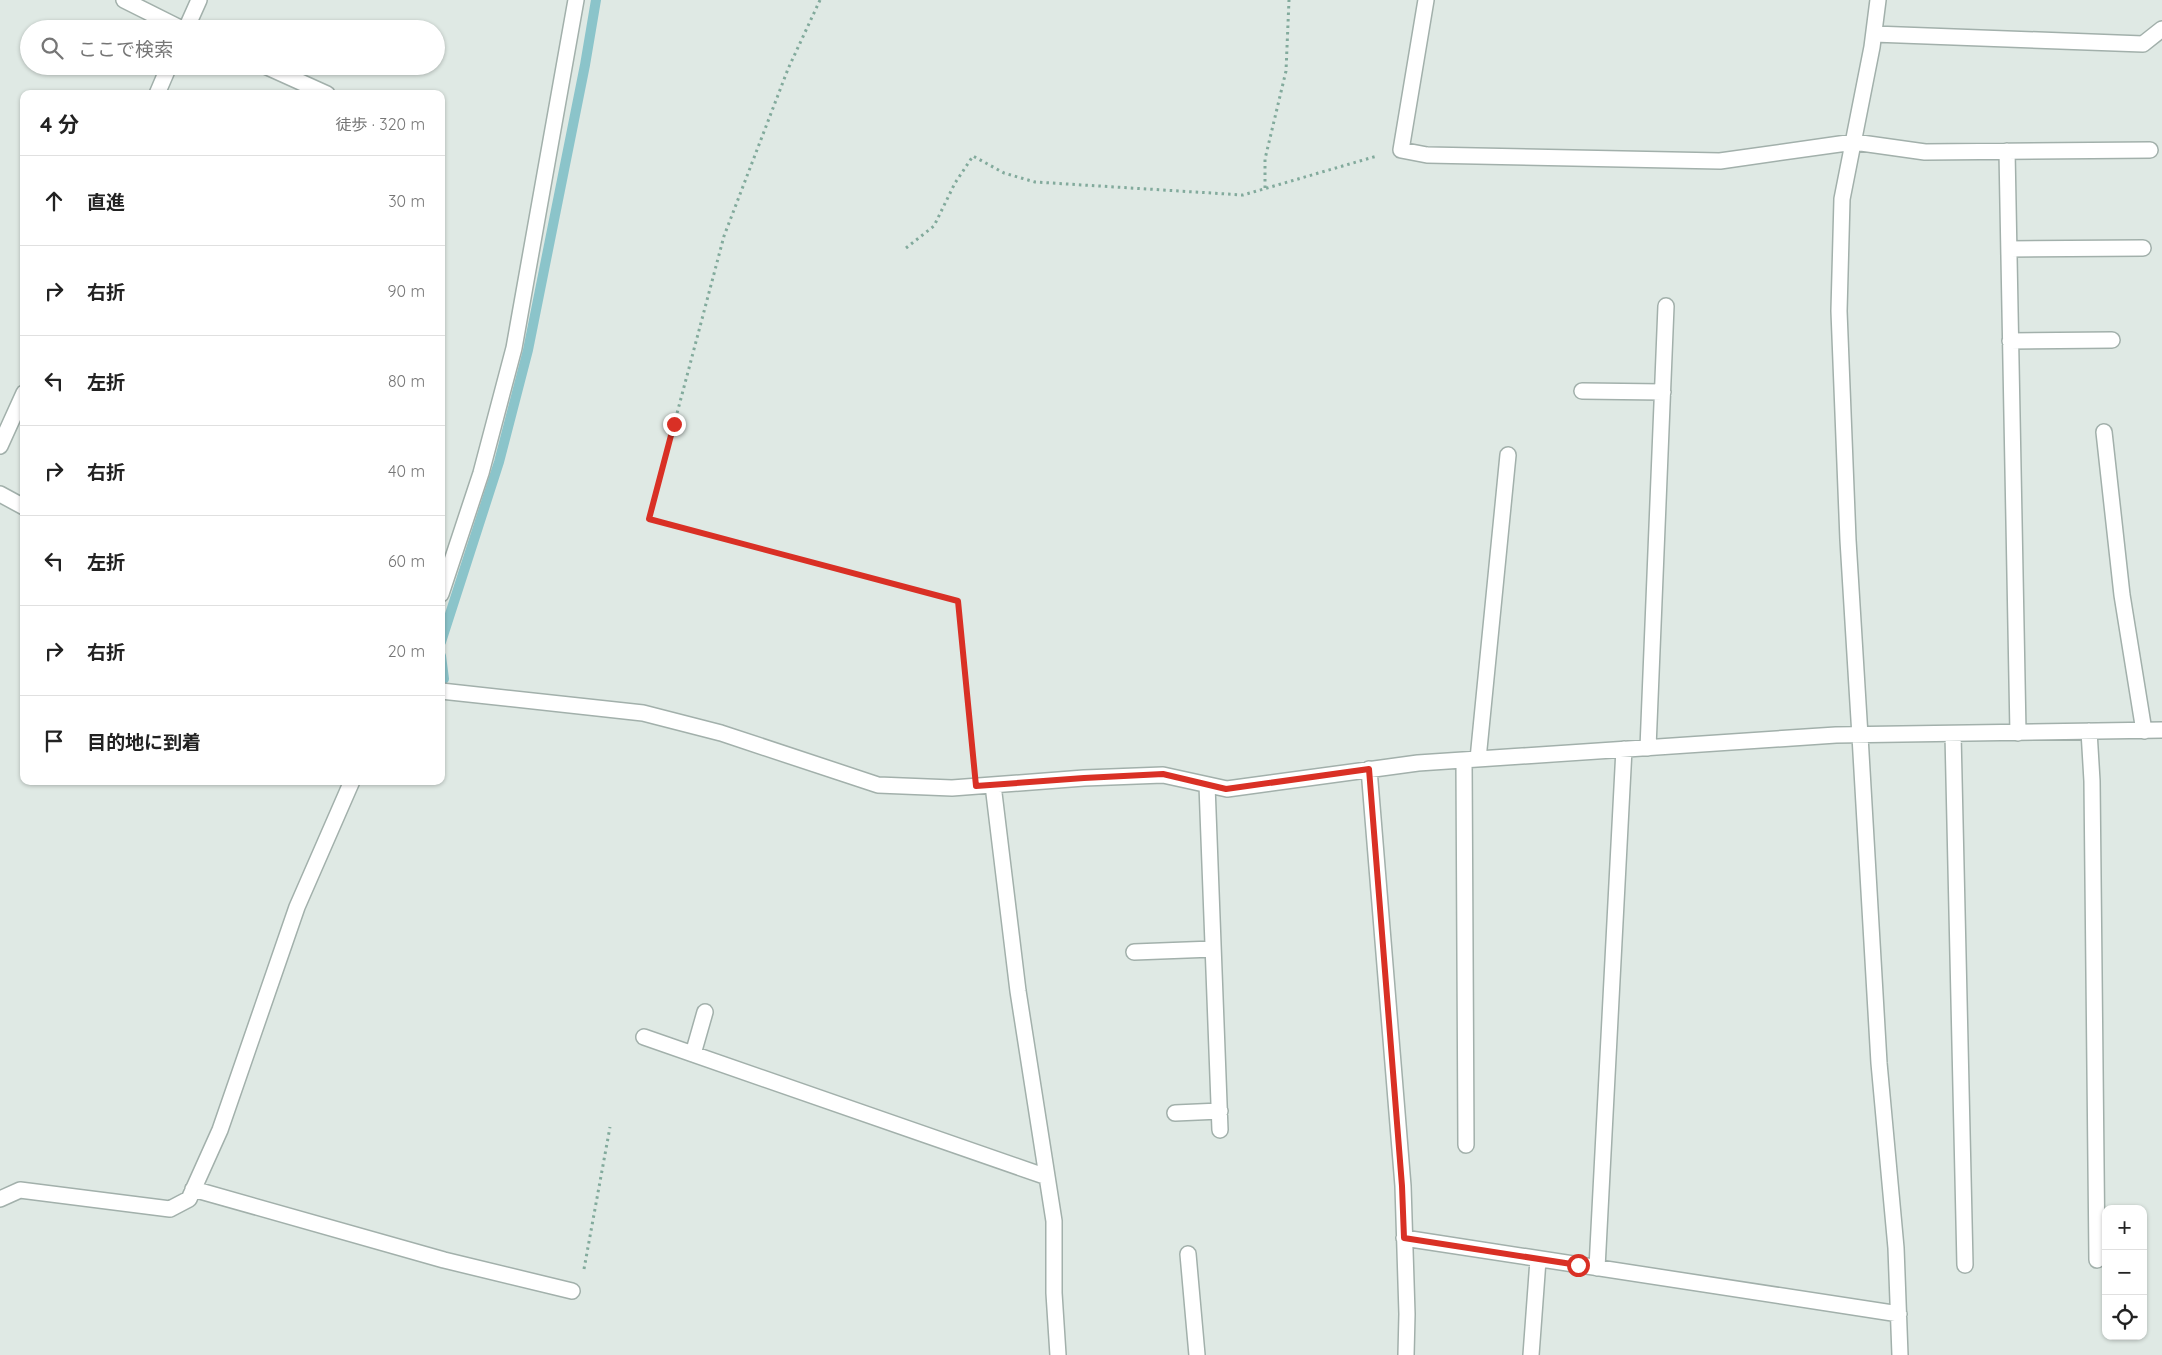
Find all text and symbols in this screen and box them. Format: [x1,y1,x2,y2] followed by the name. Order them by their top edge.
[20,20,445,75] search box
[38,34,66,62] icon: search
[78,37,173,61] text: ここで検索
[40,111,79,137] text: 4 分
[335,114,425,134] text: 徒歩 · 320 m
[40,187,68,215] icon: ahead
[87,190,125,214] text: 直進
[388,191,425,211] text: 30 m
[40,277,68,305] icon: right
[87,280,125,304] text: 右折
[388,281,425,301] text: 90 m
[40,367,68,395] icon: left
[87,370,125,394] text: 左折
[388,371,425,391] text: 80 m
[663,413,686,436] route end
[40,457,68,485] icon: right
[87,460,125,484] text: 右折
[388,461,425,481] text: 40 m
[40,547,68,575] icon: left
[87,550,125,574] text: 左折
[388,551,425,571] text: 60 m
[40,637,68,665] icon: right
[87,640,125,664] text: 右折
[388,641,425,661] text: 20 m
[40,727,68,755] icon: arrive
[87,730,201,754] text: 目的地に到着
[2102,1205,2147,1340] map controls
[2102,1205,2147,1250] button: +
[2102,1250,2147,1295] button: −
[1567,1254,1590,1277] route start
[2102,1295,2147,1340] button: locate

